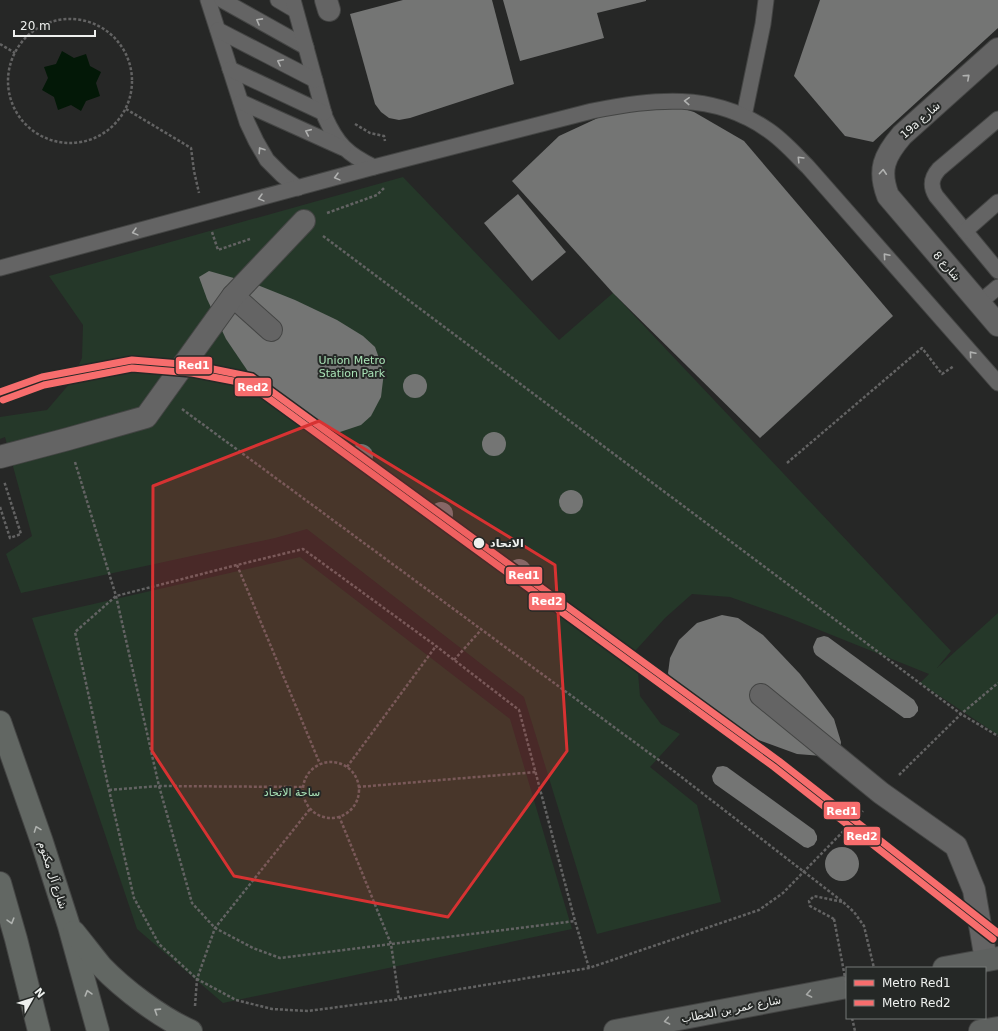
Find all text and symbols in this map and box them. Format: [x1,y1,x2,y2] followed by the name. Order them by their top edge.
[14,12,95,38] scale bar
[256,18,264,25] one-way arrow
[20,19,51,33] text: 20 m
[277,59,284,67] one-way arrow
[962,74,970,81] one-way arrow
[684,97,691,106] one-way arrow
[898,99,943,141] street label: 19a شارع
[305,129,312,137] one-way arrow
[259,148,266,155] one-way arrow
[797,156,805,164] one-way arrow
[879,169,888,175] one-way arrow
[333,173,340,181] one-way arrow
[257,193,264,202] one-way arrow
[132,227,139,236] one-way arrow
[930,249,963,284] street label: شارع 8
[884,253,891,261] one-way arrow
[970,351,977,359] one-way arrow
[319,354,386,380] park label: Union Metro Station Park
[175,356,213,375] line badge: Red1
[178,359,210,372] text: Red1
[234,377,272,397] line badge: Red2
[237,381,269,394] text: Red2
[472,536,486,550] marker: الاتحاد
[490,537,524,550] place label: الاتحاد
[505,566,543,585] line badge: Red1
[508,569,540,582] text: Red1
[528,592,566,611] line badge: Red2
[531,595,563,608] text: Red2
[264,786,320,799] park label: ساحة الاتحاد
[823,801,861,820] line badge: Red1
[826,805,858,818] text: Red1
[34,826,42,833] one-way arrow
[843,826,881,846] line badge: Red2
[846,830,878,843] text: Red2
[35,839,71,911] street label: شارع آل مكتوم
[6,917,15,924] one-way arrow
[846,967,986,1019] legend
[882,976,951,990] text: Metro Red1
[12,979,52,1019] north arrow
[31,985,47,1001] text: N
[806,989,812,998] one-way arrow
[84,990,93,997] one-way arrow
[680,993,782,1026] street label: شارع عمر بن الخطاب
[882,996,951,1010] text: Metro Red2
[155,1009,162,1016] one-way arrow
[664,1016,670,1025] one-way arrow

